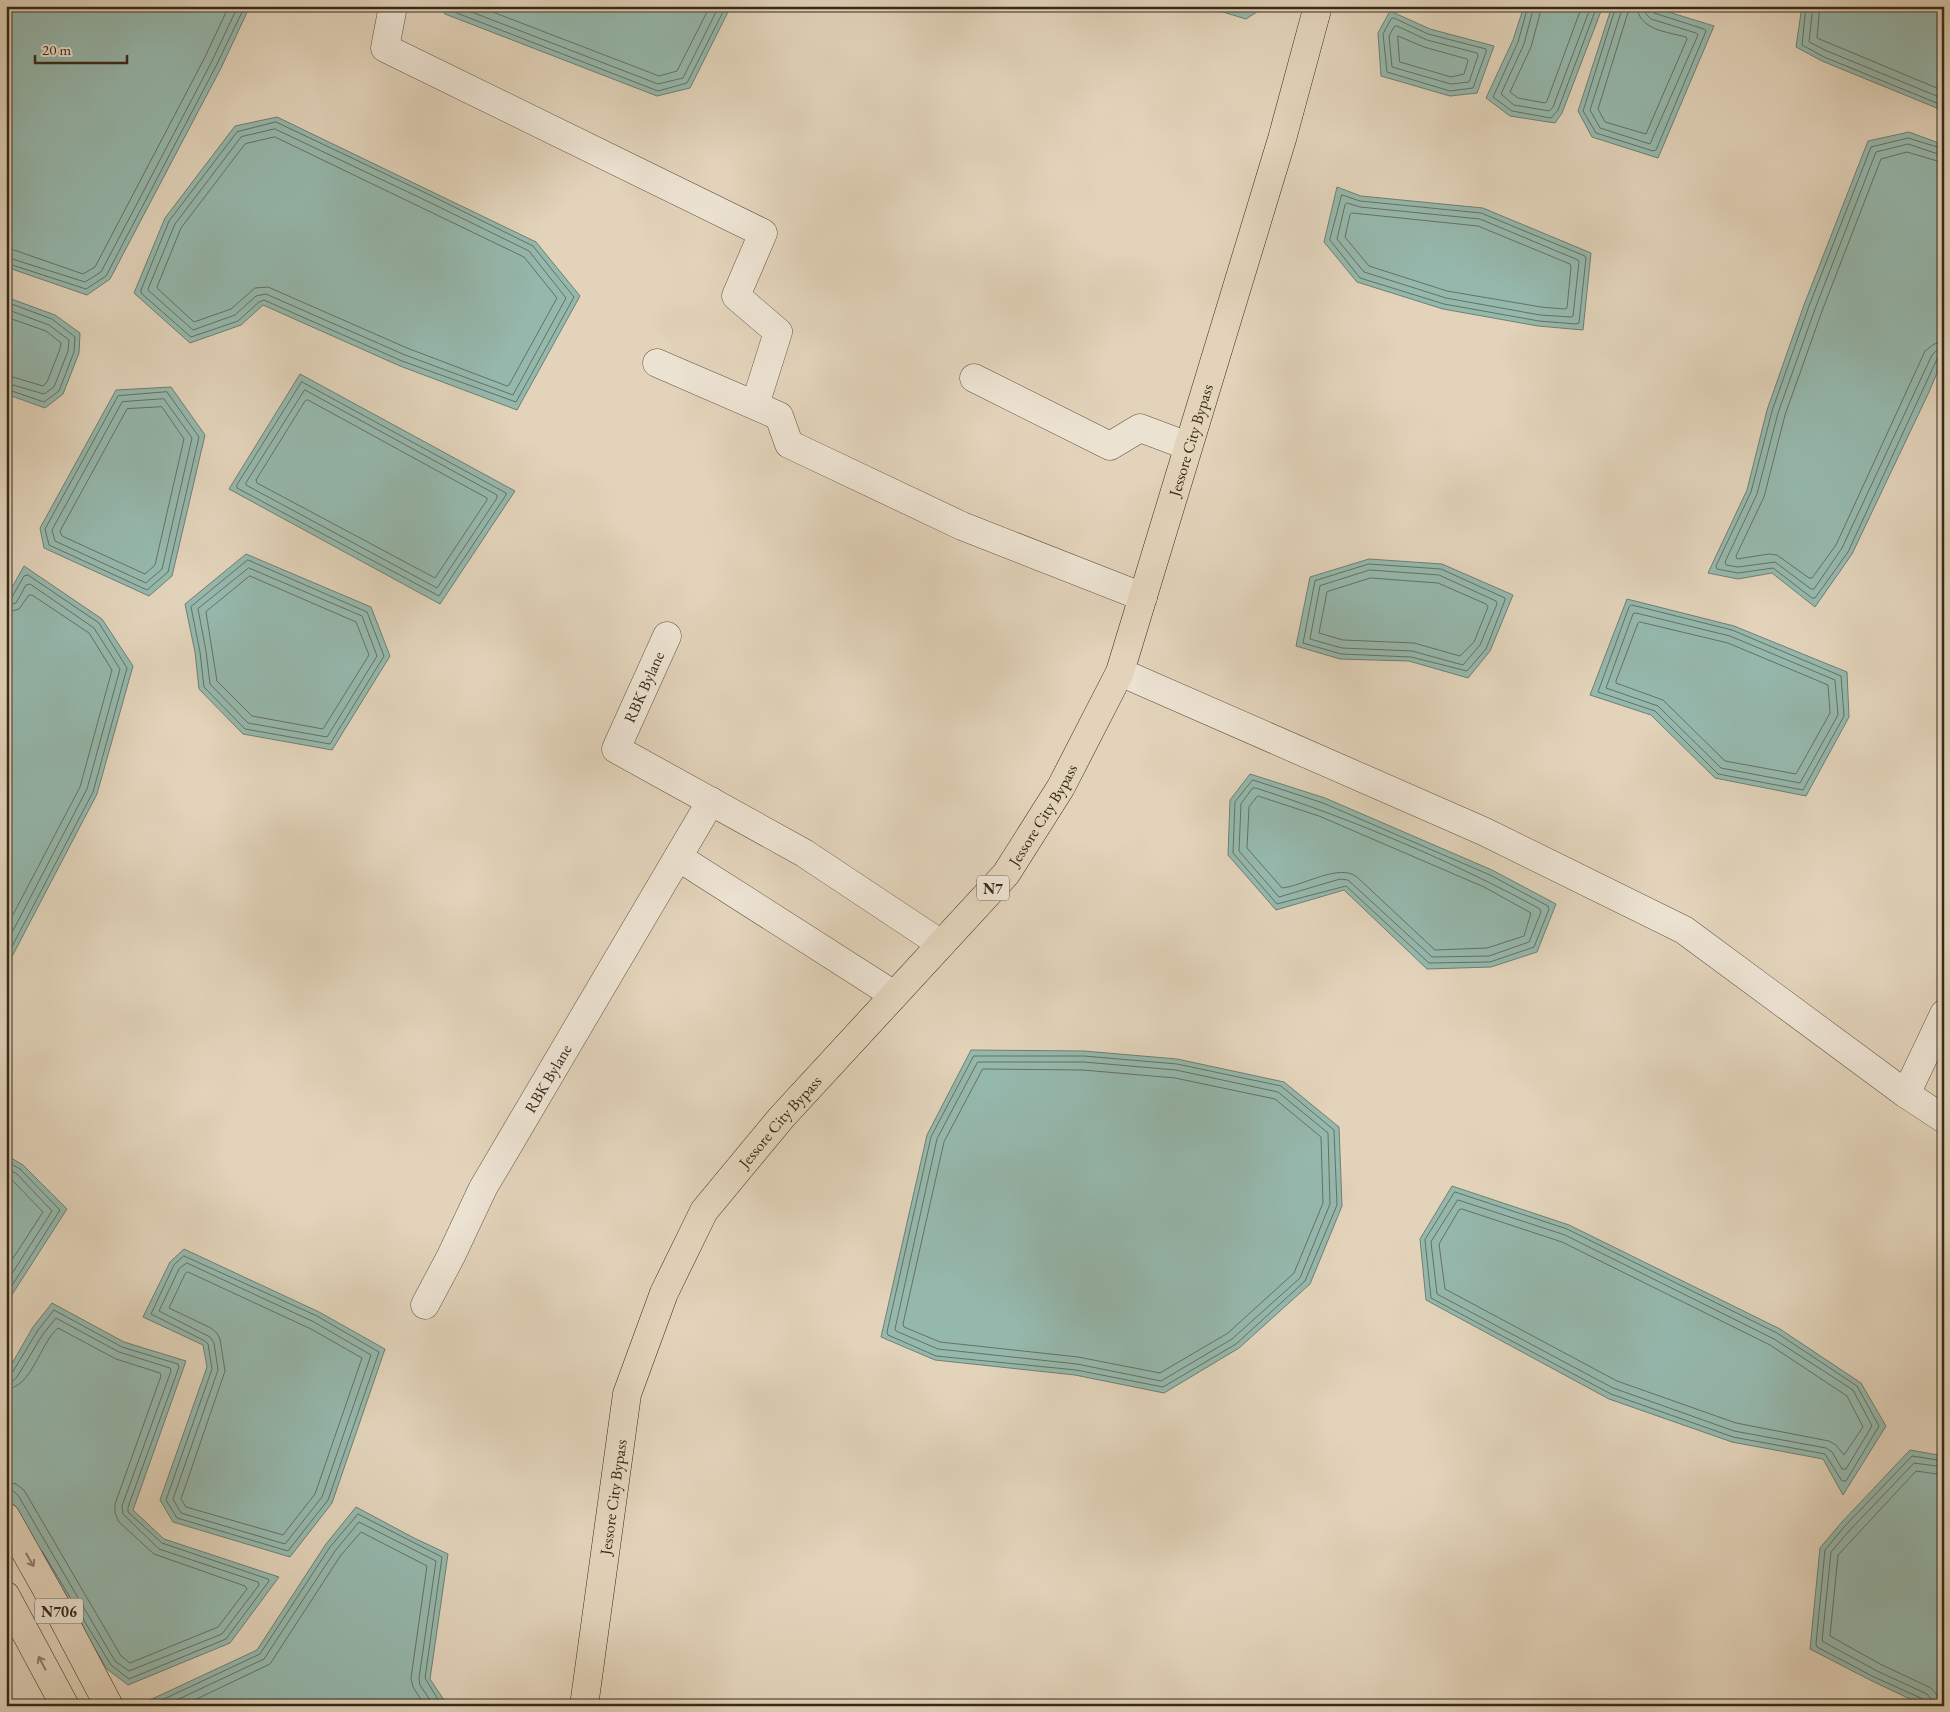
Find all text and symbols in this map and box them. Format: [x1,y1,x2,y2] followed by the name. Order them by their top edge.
[35,32,128,64] scale bar
[42,40,71,59] text: 20 m
[1163,381,1217,501] street label: Jessore City Bypass
[619,648,669,726] street label: RBK Bylane
[1002,760,1082,872] street label: Jessore City Bypass
[977,876,1009,900] road number: N7
[519,1040,576,1116] street label: RBK Bylane
[732,1071,826,1174] street label: Jessore City Bypass
[594,1438,631,1558] street label: Jessore City Bypass
[26,1552,36,1567] one-way arrow
[35,1598,83,1624] road number: N706
[36,1656,46,1671] one-way arrow

